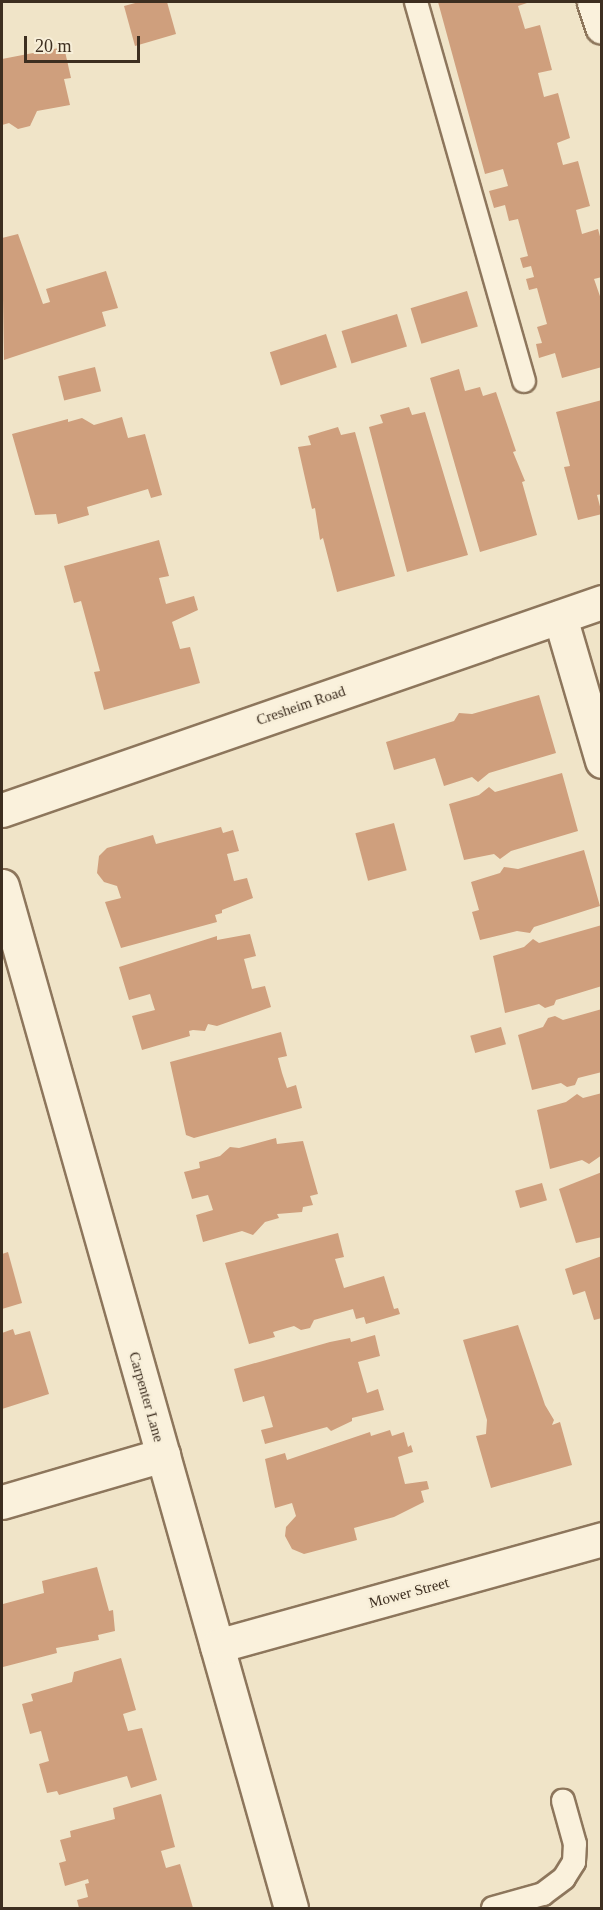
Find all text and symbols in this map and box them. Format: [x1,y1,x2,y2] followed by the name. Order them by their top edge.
[27,24,142,62] scale bar
[35,36,72,56] text: 20 m
[254,682,348,730] street label: Cresheim Road
[125,1350,167,1444] street label: Carpenter Lane
[367,1574,451,1612] street label: Mower Street

